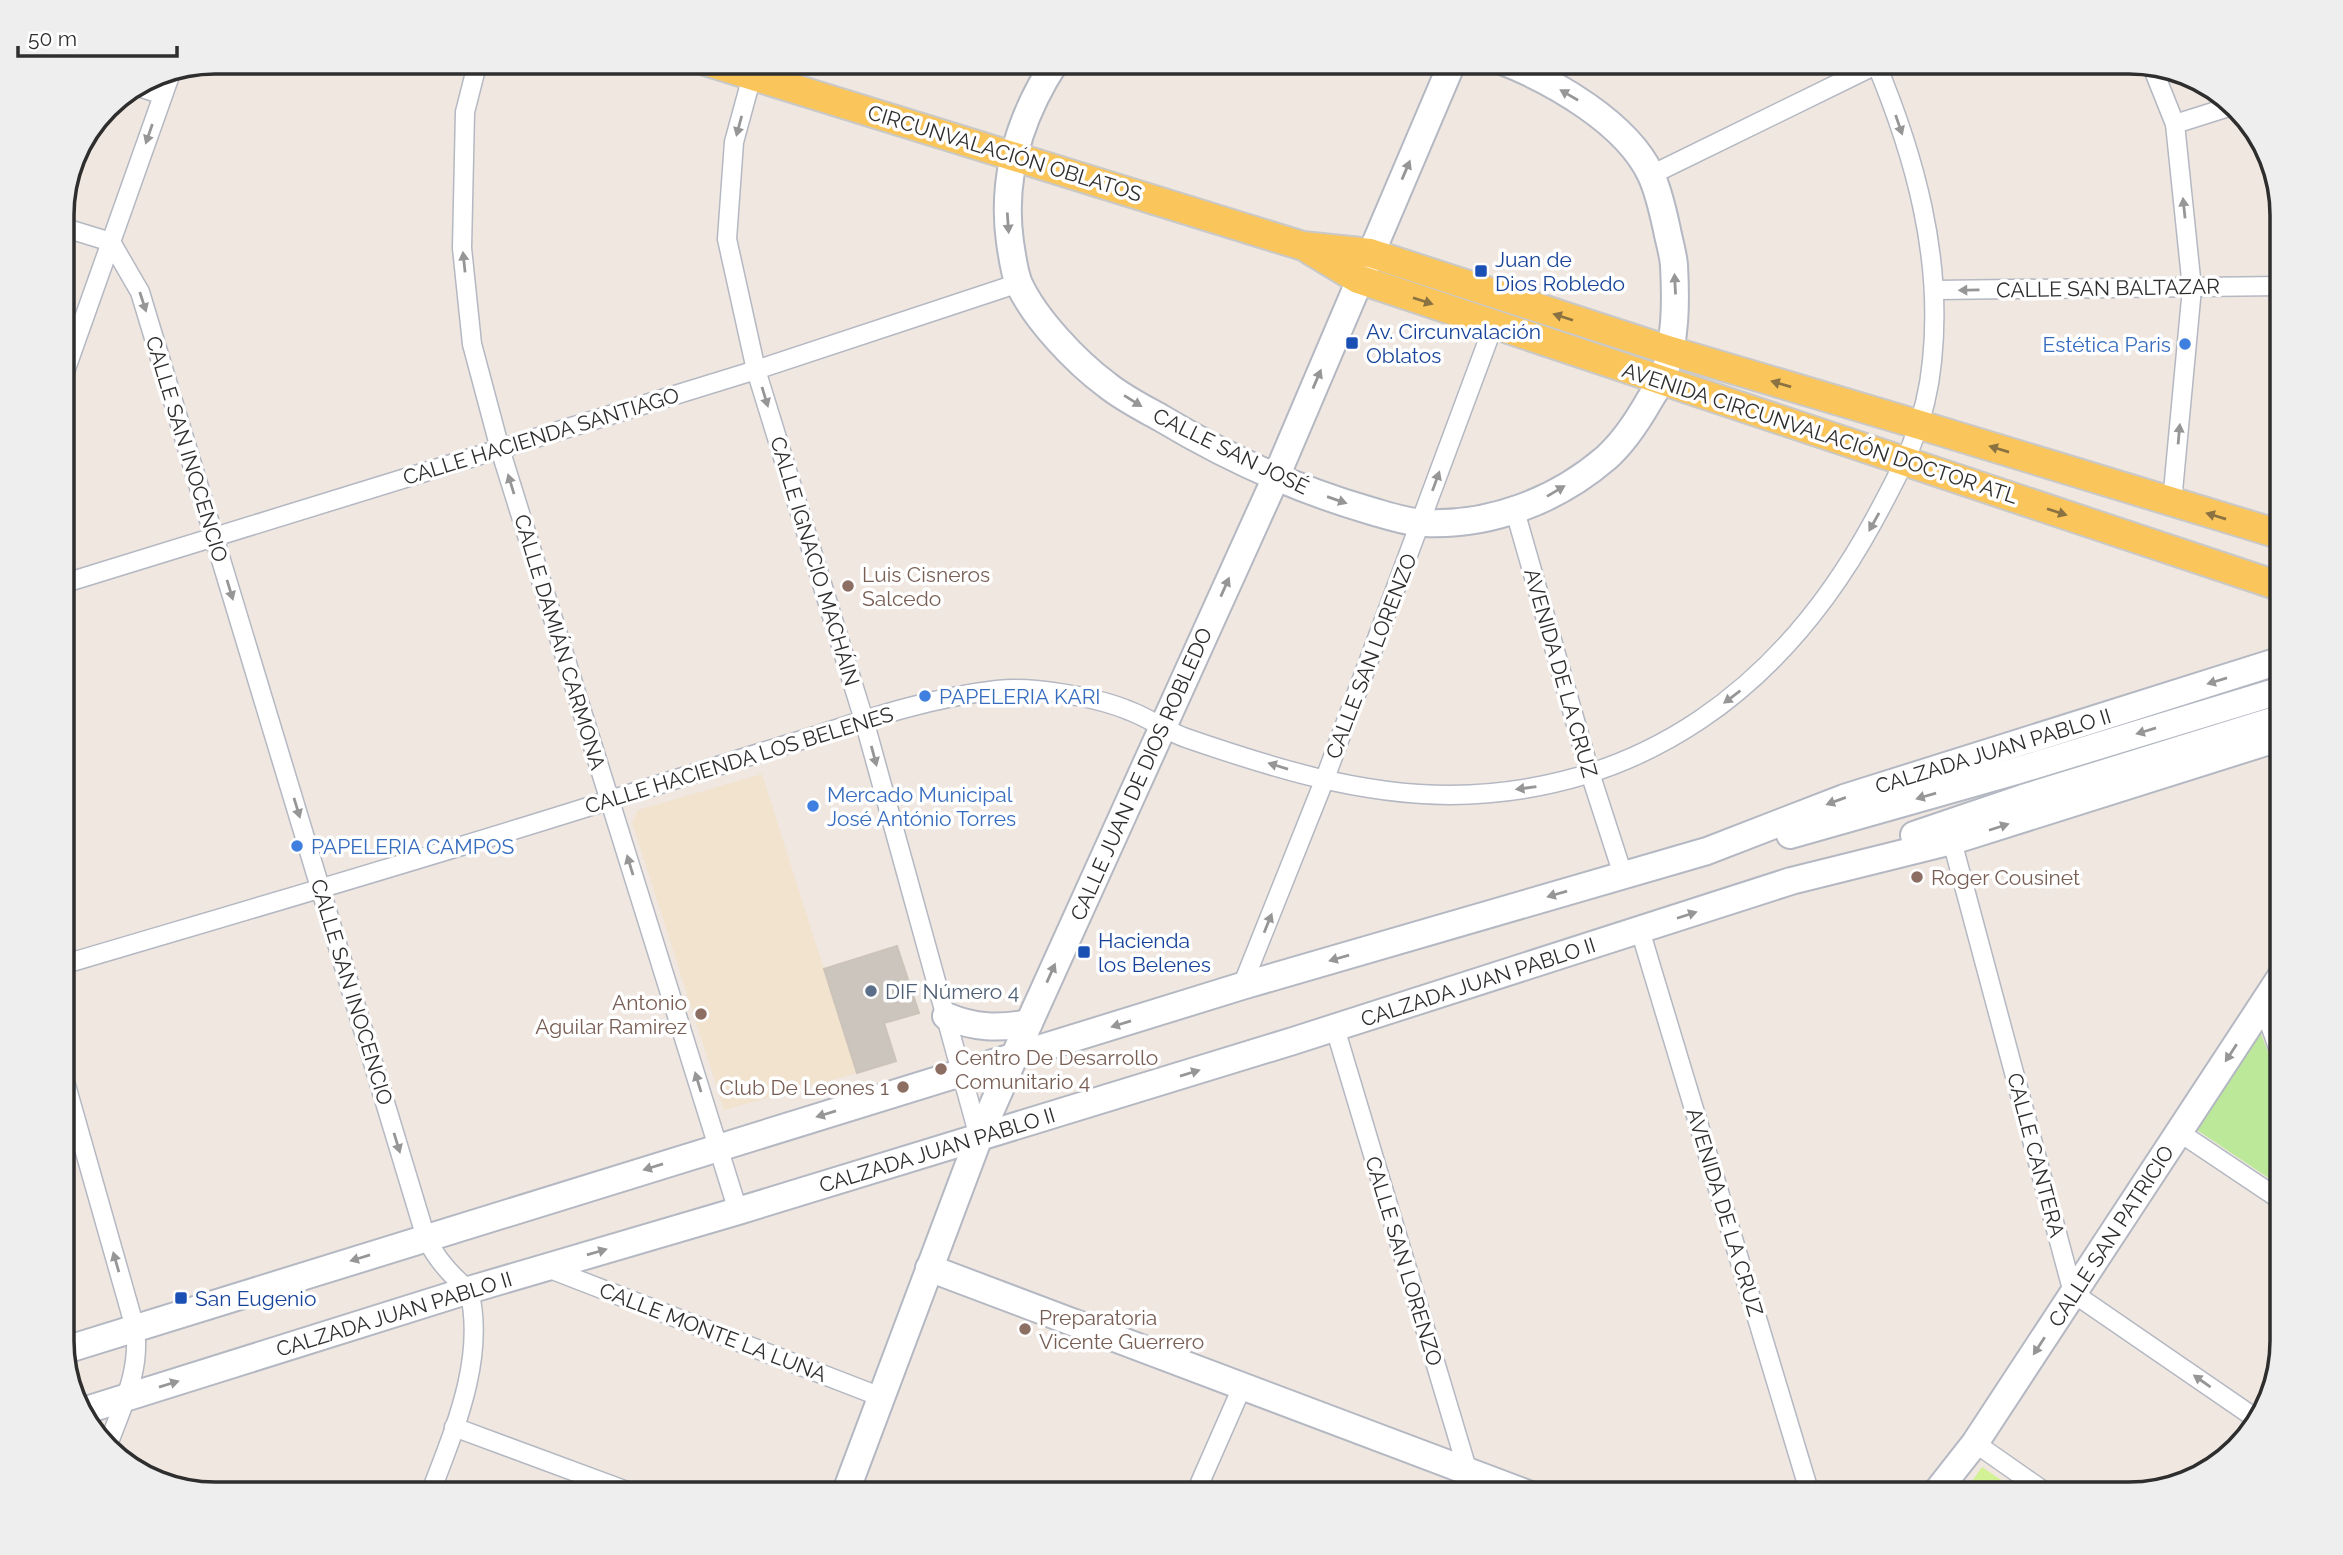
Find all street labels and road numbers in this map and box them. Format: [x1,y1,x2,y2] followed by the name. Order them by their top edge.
[865,99,1145,207] street label: CIRCUNVALACIÓN OBLATOS
[1996,274,2220,302] street label: CALLE SAN BALTAZAR
[141,333,233,565] street label: CALLE SAN INOCENCIO
[1619,357,2021,509] street label: AVENIDA CIRCUNVALACIÓN DOCTOR ATL
[400,382,682,490] street label: CALLE HACIENDA SANTIAGO
[1149,402,1313,500] street label: CALLE SAN JOSÉ
[765,433,865,689] street label: CALLE IGNACIO MACHÁIN
[509,511,611,773] street label: CALLE DAMIÁN CARMONA
[1320,550,1422,762] street label: CALLE SAN LORENZO
[1519,566,1603,780] street label: AVENIDA DE LA CRUZ
[1065,624,1217,924] street label: CALLE JUAN DE DIOS ROBLEDO
[582,701,896,819] street label: CALLE HACIENDA LOS BELENES
[1872,703,2114,799] street label: CALZADA JUAN PABLO II
[306,876,398,1108] street label: CALLE SAN INOCENCIO
[1357,932,1599,1032] street label: CALZADA JUAN PABLO II
[2002,1070,2070,1240] street label: CALLE CANTERA
[816,1102,1058,1198] street label: CALZADA JUAN PABLO II
[1681,1105,1769,1319] street label: AVENIDA DE LA CRUZ
[2043,1141,2179,1331] street label: CALLE SAN PATRICIO
[1360,1153,1448,1369] street label: CALLE SAN LORENZO
[273,1266,515,1362] street label: CALZADA JUAN PABLO II
[596,1277,830,1387] street label: CALLE MONTE LA LUNA

